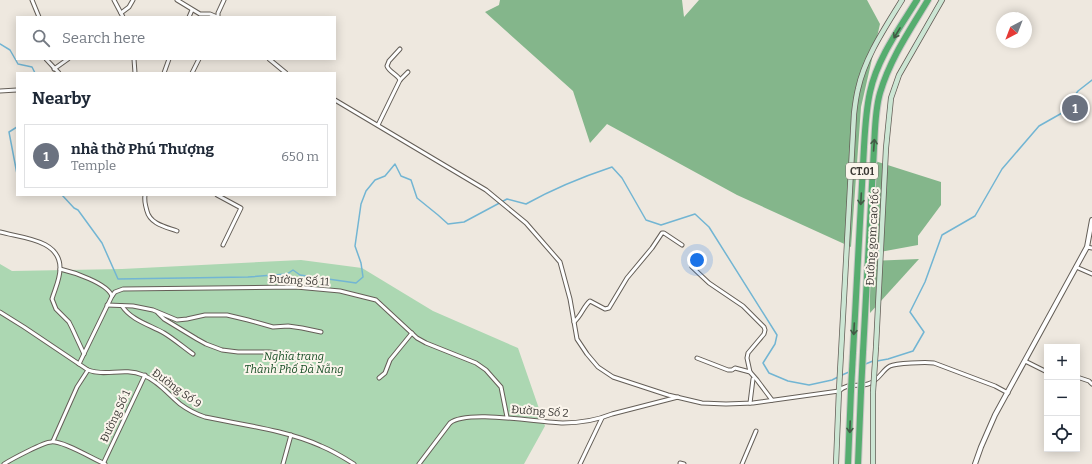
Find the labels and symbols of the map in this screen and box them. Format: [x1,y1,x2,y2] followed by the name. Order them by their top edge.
[996,12,1032,48] north arrow
[892,27,900,39] one-way arrow
[1062,93,1088,123] pin: 1
[870,139,877,152] one-way arrow
[846,163,878,179] road number: CT.01
[862,188,882,286] street label: Đường gom cao tốc
[857,192,865,205] one-way arrow
[687,250,707,270] your location
[269,271,330,289] street label: Đường Số 11
[851,322,858,335] one-way arrow
[244,350,344,376] park label: Nghĩa trang Thành Phố Đà Nẵng
[149,365,205,411] street label: Đường Số 9
[97,387,133,444] street label: Đường Số 1
[511,402,569,420] street label: Đường Số 2
[846,420,853,433] one-way arrow

